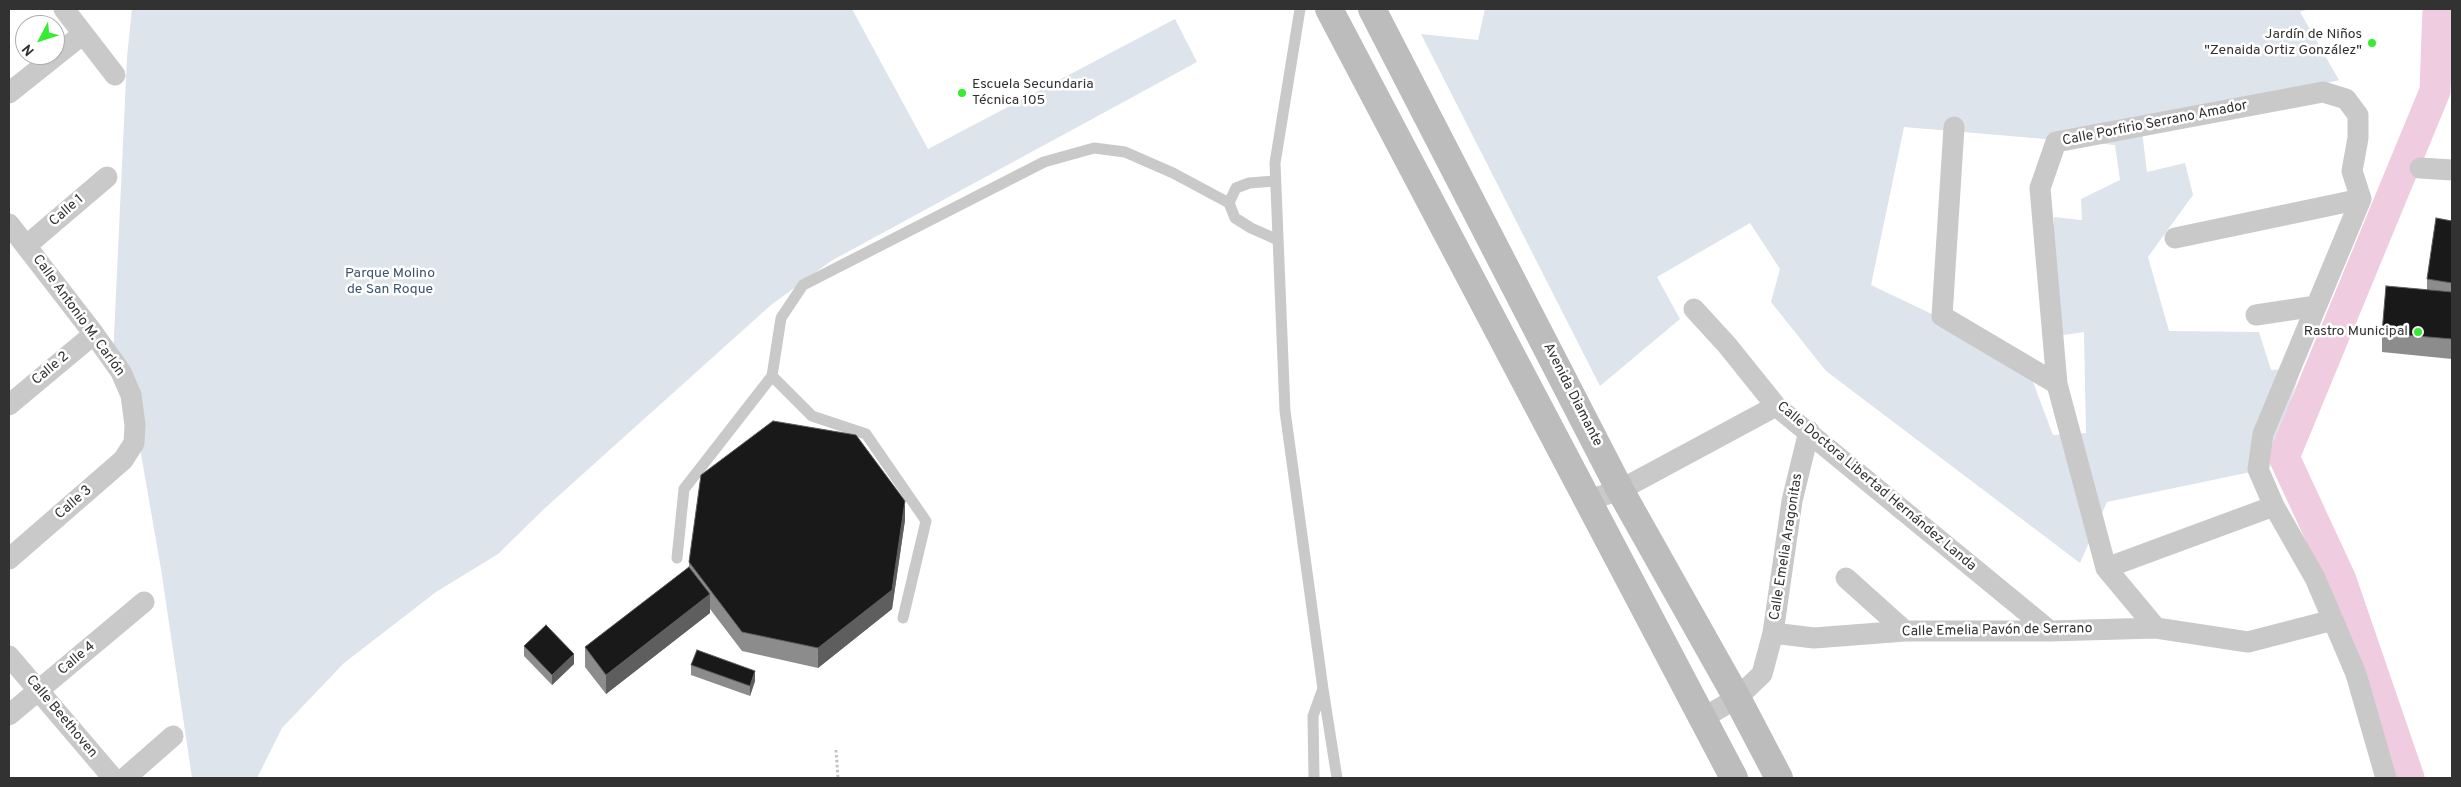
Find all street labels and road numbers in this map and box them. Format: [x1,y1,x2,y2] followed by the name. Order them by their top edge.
[2061,98,2249,150] street label: Calle Porfirio Serrano Amador
[46,192,88,230] street label: Calle 1
[28,252,128,380] street label: Calle Antonio M. Carlón
[1539,340,1605,450] street label: Avenida Diamante
[29,349,73,389] street label: Calle 2
[1773,399,1979,575] street label: Calle Doctora Libertad Hernández Landa
[1767,472,1807,622] street label: Calle Emelia Aragonitas
[52,483,96,523] street label: Calle 3
[1901,621,2093,641] street label: Calle Emelia Pavón de Serrano
[55,639,99,679] street label: Calle 4
[22,672,100,762] street label: Calle Beethoven

